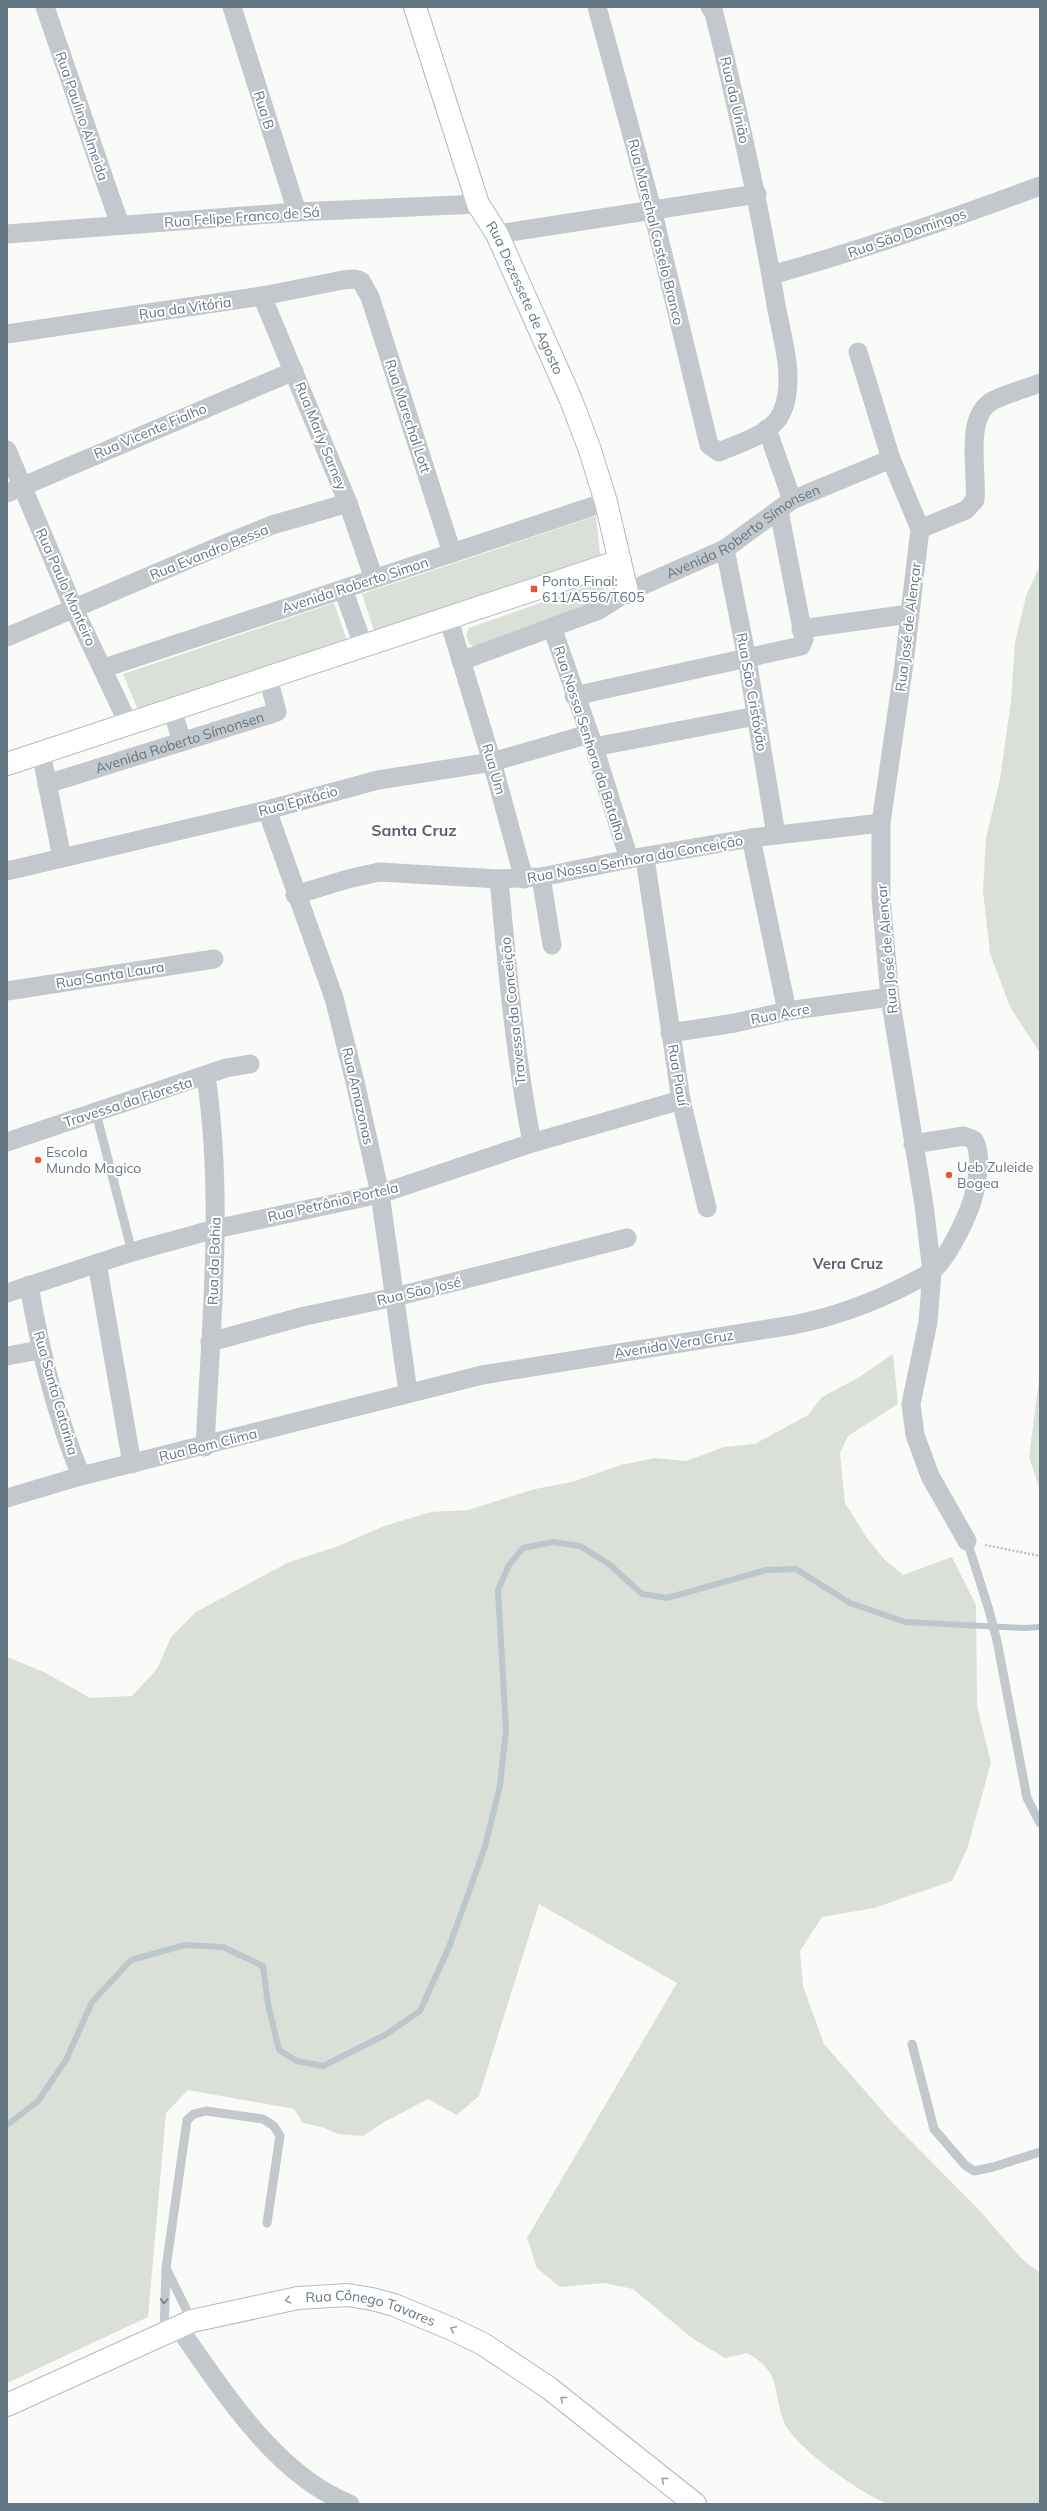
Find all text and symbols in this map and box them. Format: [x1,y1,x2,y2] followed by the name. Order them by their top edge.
[51,49,113,183] street label: Rua Paulino Almeida
[716,55,754,145] street label: Rua da União
[250,89,278,131] street label: Rua B
[624,137,688,327] street label: Rua Marechal Castelo Branco
[164,203,320,231] street label: Rua Felipe Franco de Sá
[845,204,969,262] street label: Rua São Domingos
[482,218,567,377] street label: Rua Dezessete de Agosto
[138,293,232,323] street label: Rua da Vitória
[381,357,435,475] street label: Rua Marechal Lott
[291,379,351,493] street label: Rua Marly Sarney
[91,399,209,463] street label: Rua Vicente Fialho
[663,480,823,583] street label: Avenida Roberto Símonsen
[147,520,271,584] street label: Rua Evandro Bessa
[32,525,100,649] street label: Rua Paulo Monteiro
[280,553,430,617] street label: Avenida Roberto Simon
[891,560,925,693] street label: Rua José de Alençar
[542,572,645,606] place label: Ponto Final: 611/A556/T605
[529,584,539,594] marker: Ponto Final: 611/A556/T605
[733,631,771,753] street label: Rua São Cristóvão
[550,643,630,843] street label: Rua Nossa Senhora da Batalha
[93,708,266,777] street label: Avenida Roberto Símonsen
[478,741,510,797] street label: Rua Um
[256,782,340,820] street label: Rua Epitácio
[371,820,457,840] district label: Santa Cruz
[526,831,744,887] street label: Rua Nossa Senhora da Conceição
[872,883,902,1015] street label: Rua José de Alençar
[496,936,530,1086] street label: Travessa da Conceição
[54,958,166,992] street label: Rua Santa Laura
[749,999,811,1029] street label: Rua Acre
[664,1043,692,1108] street label: Rua Piauí
[338,1046,378,1147] street label: Rua Amazonas
[61,1073,195,1131] street label: Travessa da Floresta
[46,1143,141,1177] place label: Escola Mundo Magico
[33,1155,43,1165] marker: Escola Mundo Magico
[957,1158,1033,1192] place label: Ueb Zuleide Bogea
[944,1170,954,1180] marker: Ueb Zuleide Bogea
[266,1178,400,1226] street label: Rua Petrônio Portela
[203,1217,225,1305] street label: Rua da Bahia
[812,1254,883,1273] district label: Vera Cruz
[375,1273,463,1309] street label: Rua São José
[613,1326,735,1362] street label: Avenida Vera Cruz
[30,1329,82,1457] street label: Rua Santa Catarina
[157,1424,259,1466] street label: Rua Bom Clima
[305,2286,438,2330] street label: Rua Cônego Tavares
[284,2295,291,2303] one-way arrow
[160,2298,169,2304] one-way arrow
[450,2326,457,2334] one-way arrow
[560,2396,567,2403] one-way arrow
[662,2477,669,2484] one-way arrow

